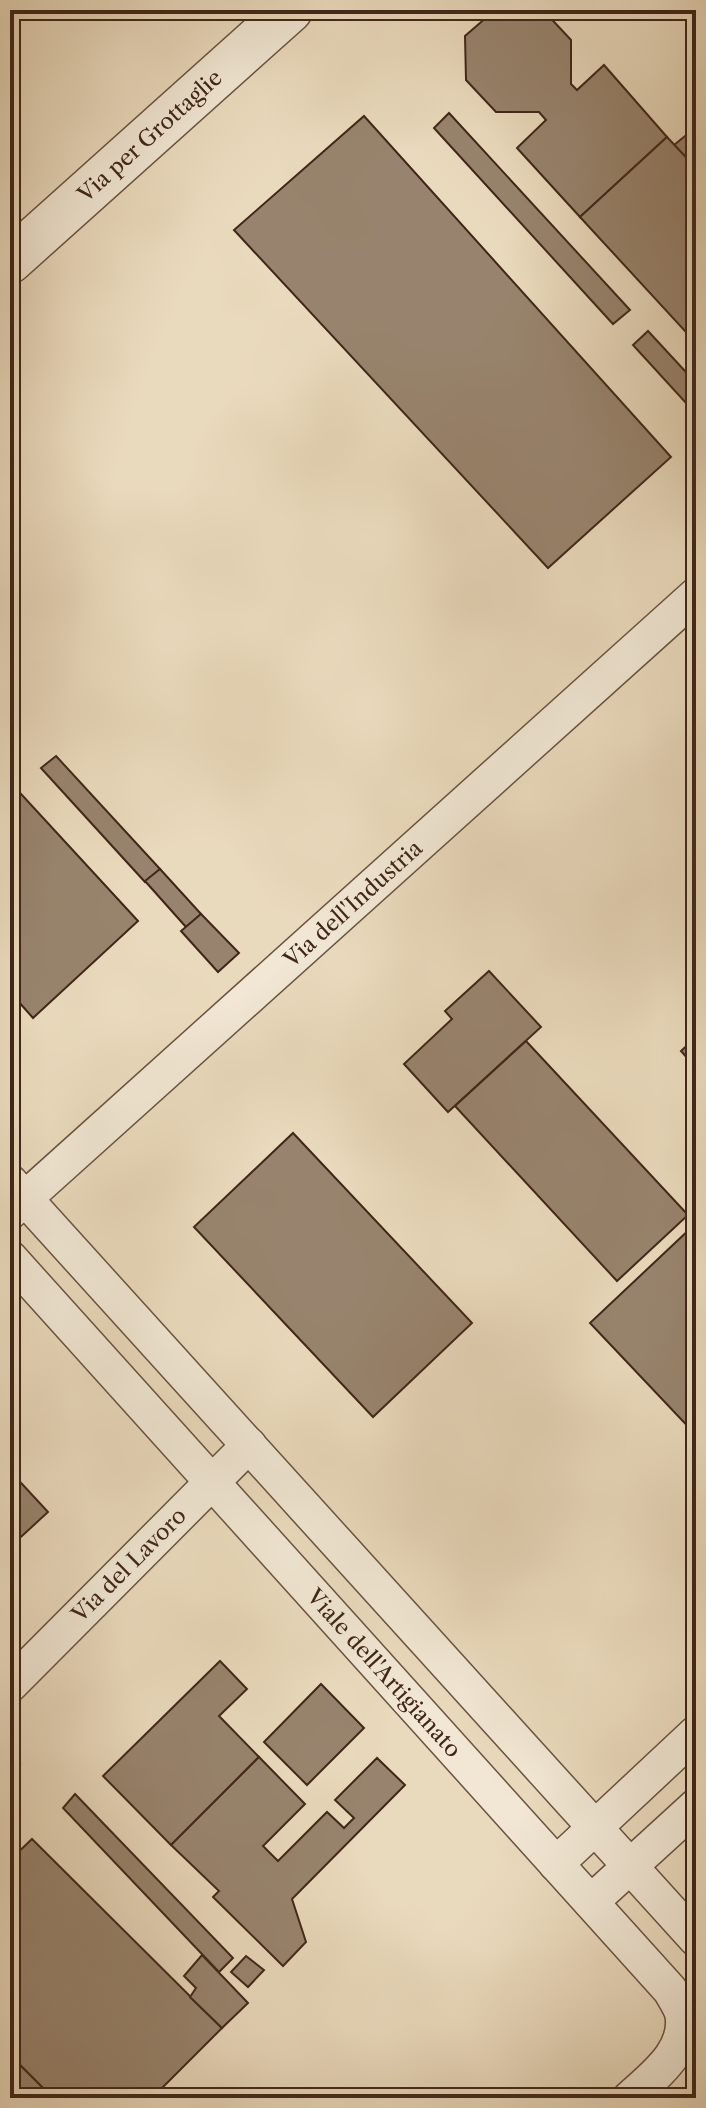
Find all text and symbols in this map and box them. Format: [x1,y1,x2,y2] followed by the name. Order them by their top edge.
[72,64,228,209] street label: Via per Grottaglie
[277,834,428,974] street label: Via dell'Industria
[66,1502,192,1628] street label: Via del Lavoro
[300,1582,467,1763] street label: Viale dell'Artigianato

